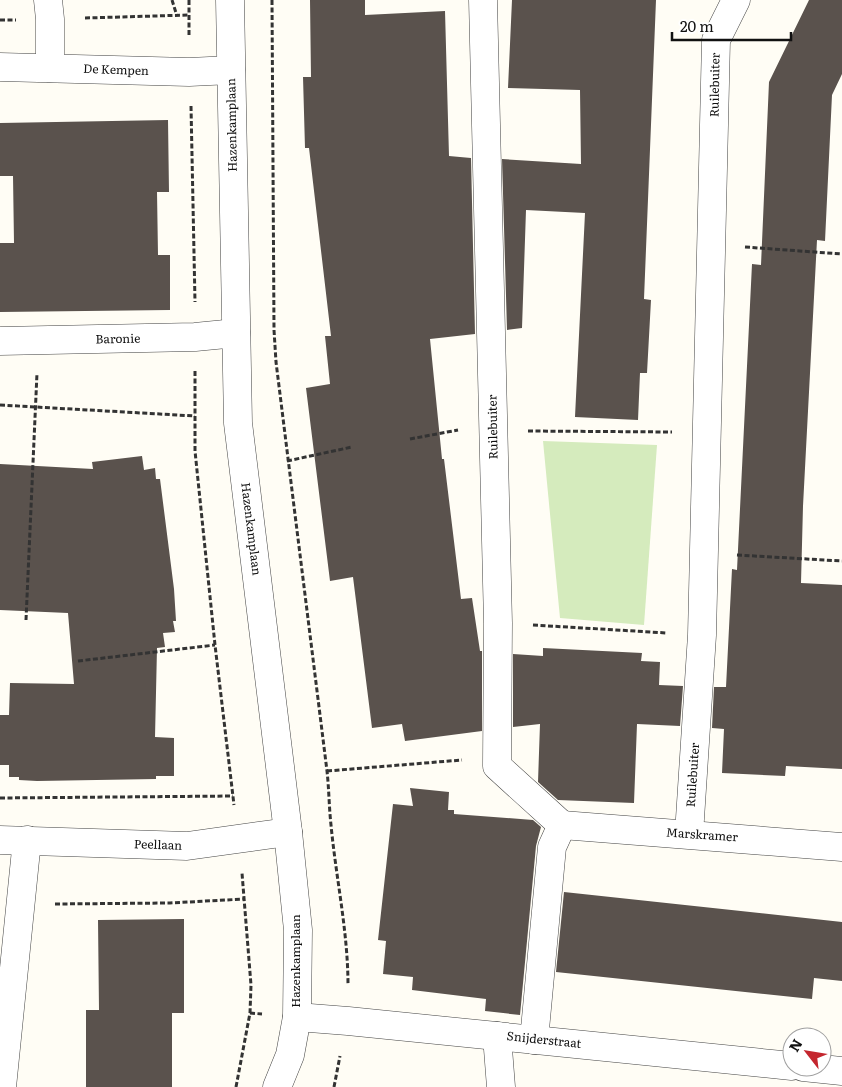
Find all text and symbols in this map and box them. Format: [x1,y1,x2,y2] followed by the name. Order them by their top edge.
[672,10,791,42] scale bar
[680,14,714,37] text: 20 m
[704,52,724,117] street label: Ruilebuiter
[83,59,149,79] street label: De Kempen
[221,78,241,172] street label: Hazenkamplaan
[95,329,141,347] street label: Baronie
[482,394,502,459] street label: Ruilebuiter
[237,481,267,576] street label: Hazenkamplaan
[681,742,703,808] street label: Ruilebuiter
[666,823,739,846] street label: Marskramer
[134,834,183,854] street label: Peellaan
[286,914,304,1008] street label: Hazenkamplaan
[506,1026,582,1052] street label: Snijderstraat
[782,1027,832,1077] north arrow
[783,1034,807,1055] text: N

